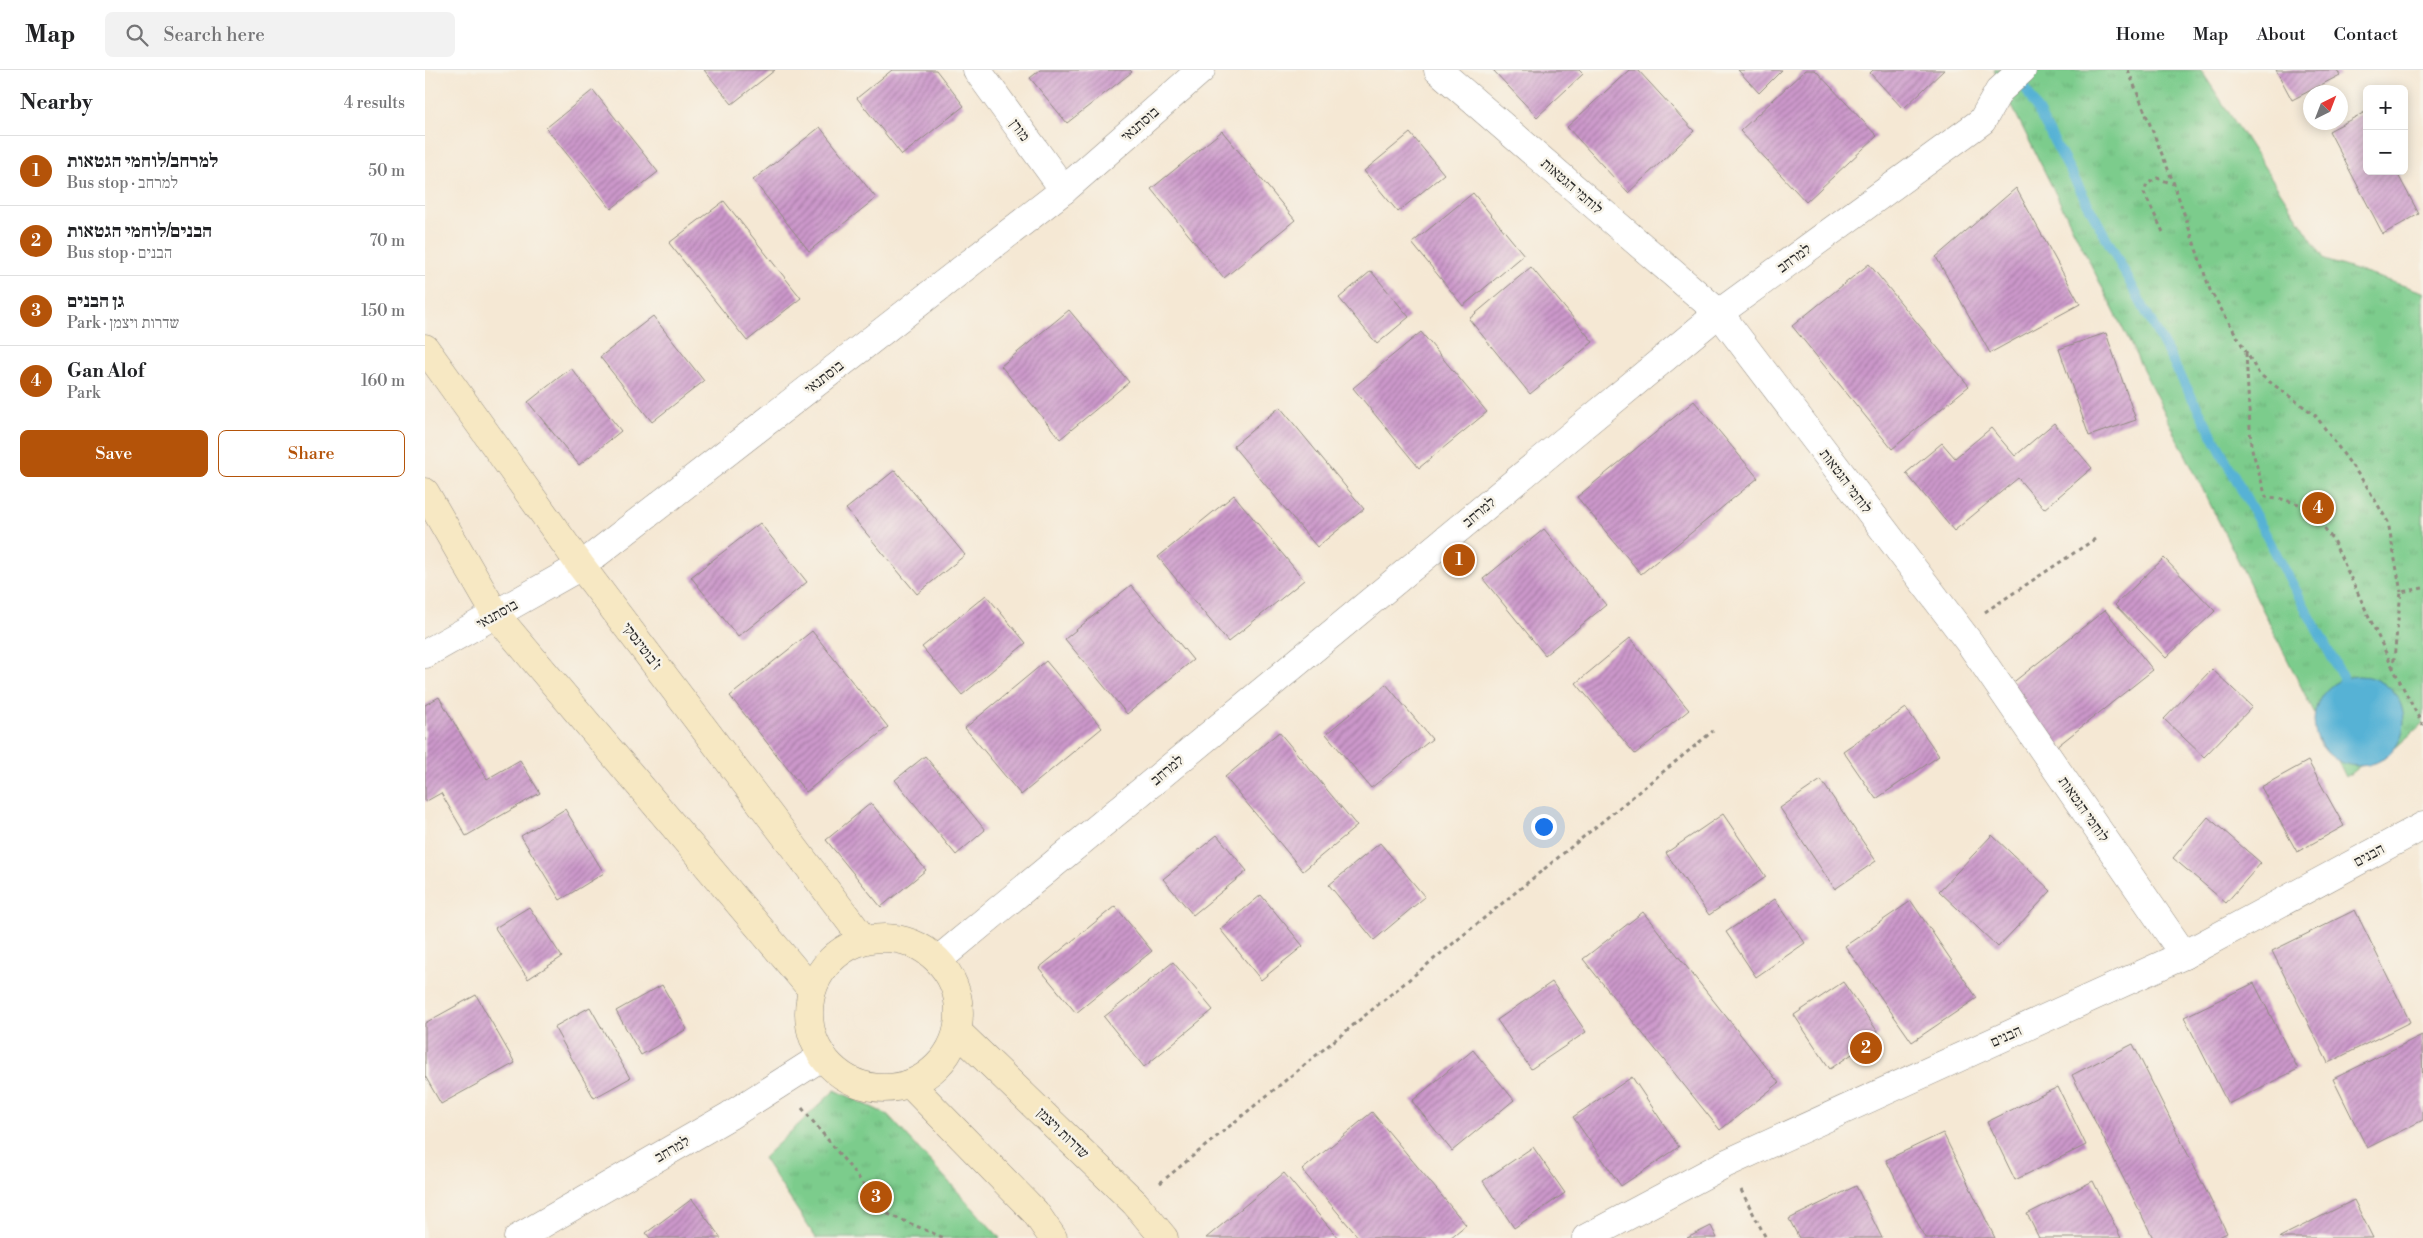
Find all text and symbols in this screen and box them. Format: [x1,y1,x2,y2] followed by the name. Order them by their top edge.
[105,12,455,57] search box
[25,20,75,50] text: Map
[123,21,151,49] icon: search
[163,23,265,47] text: Search here
[2116,23,2165,46] text: Home
[2193,23,2229,46] text: Map
[2257,23,2306,46] text: About
[2334,23,2398,46] text: Contact
[2303,85,2348,130] north arrow
[2363,85,2408,175] map controls
[2363,85,2408,130] button: +
[20,90,93,116] text: Nearby
[344,93,405,113] text: 4 results
[1117,103,1163,146] street label: בוסתנאי
[1005,115,1034,145] street label: מורן
[2363,130,2408,175] button: −
[67,149,218,173] text: למרחב/לוחמי הגטאות
[1537,154,1607,219] street label: לוחמי הגטאות
[32,161,40,181] text: 1
[368,161,405,181] text: 50 m
[67,173,178,193] text: Bus stop · למרחב
[67,219,212,243] text: הבנים/לוחמי הגטאות
[31,231,41,251] text: 2
[369,231,405,251] text: 70 m
[1773,240,1815,277] street label: למרחב
[67,243,172,263] text: Bus stop · הבנים
[67,289,125,313] text: גן הבנים
[31,301,41,321] text: 3
[361,301,405,321] text: 150 m
[67,313,179,333] text: Park · שדרות ויצמן
[801,356,848,399] street label: בוסתנאי
[67,359,144,383] text: Gan Alof
[31,371,41,391] text: 4
[361,371,405,391] text: 160 m
[67,383,100,403] text: Park
[20,430,208,477] button: Save
[218,430,405,477] button: Share
[1815,445,1876,517] street label: לוחמי הגטאות
[2302,489,2334,527] pin: 4
[1459,493,1500,532] street label: למרחב
[1443,541,1475,579] pin: 1
[473,595,521,634] street label: בוסתנאי
[618,619,666,674] street label: ז'בוטינסקי
[1147,751,1188,790] street label: למרחב
[2054,773,2113,846] street label: לוחמי הגטאות
[1531,814,1557,840] your location
[2350,839,2388,871] street label: הבנים
[1988,1021,2025,1052] street label: הבנים
[1850,1029,1882,1067] pin: 2
[1033,1104,1093,1163] street label: שדרות ויצמן
[651,1132,693,1167] street label: למרחב
[860,1178,892,1216] pin: 3

